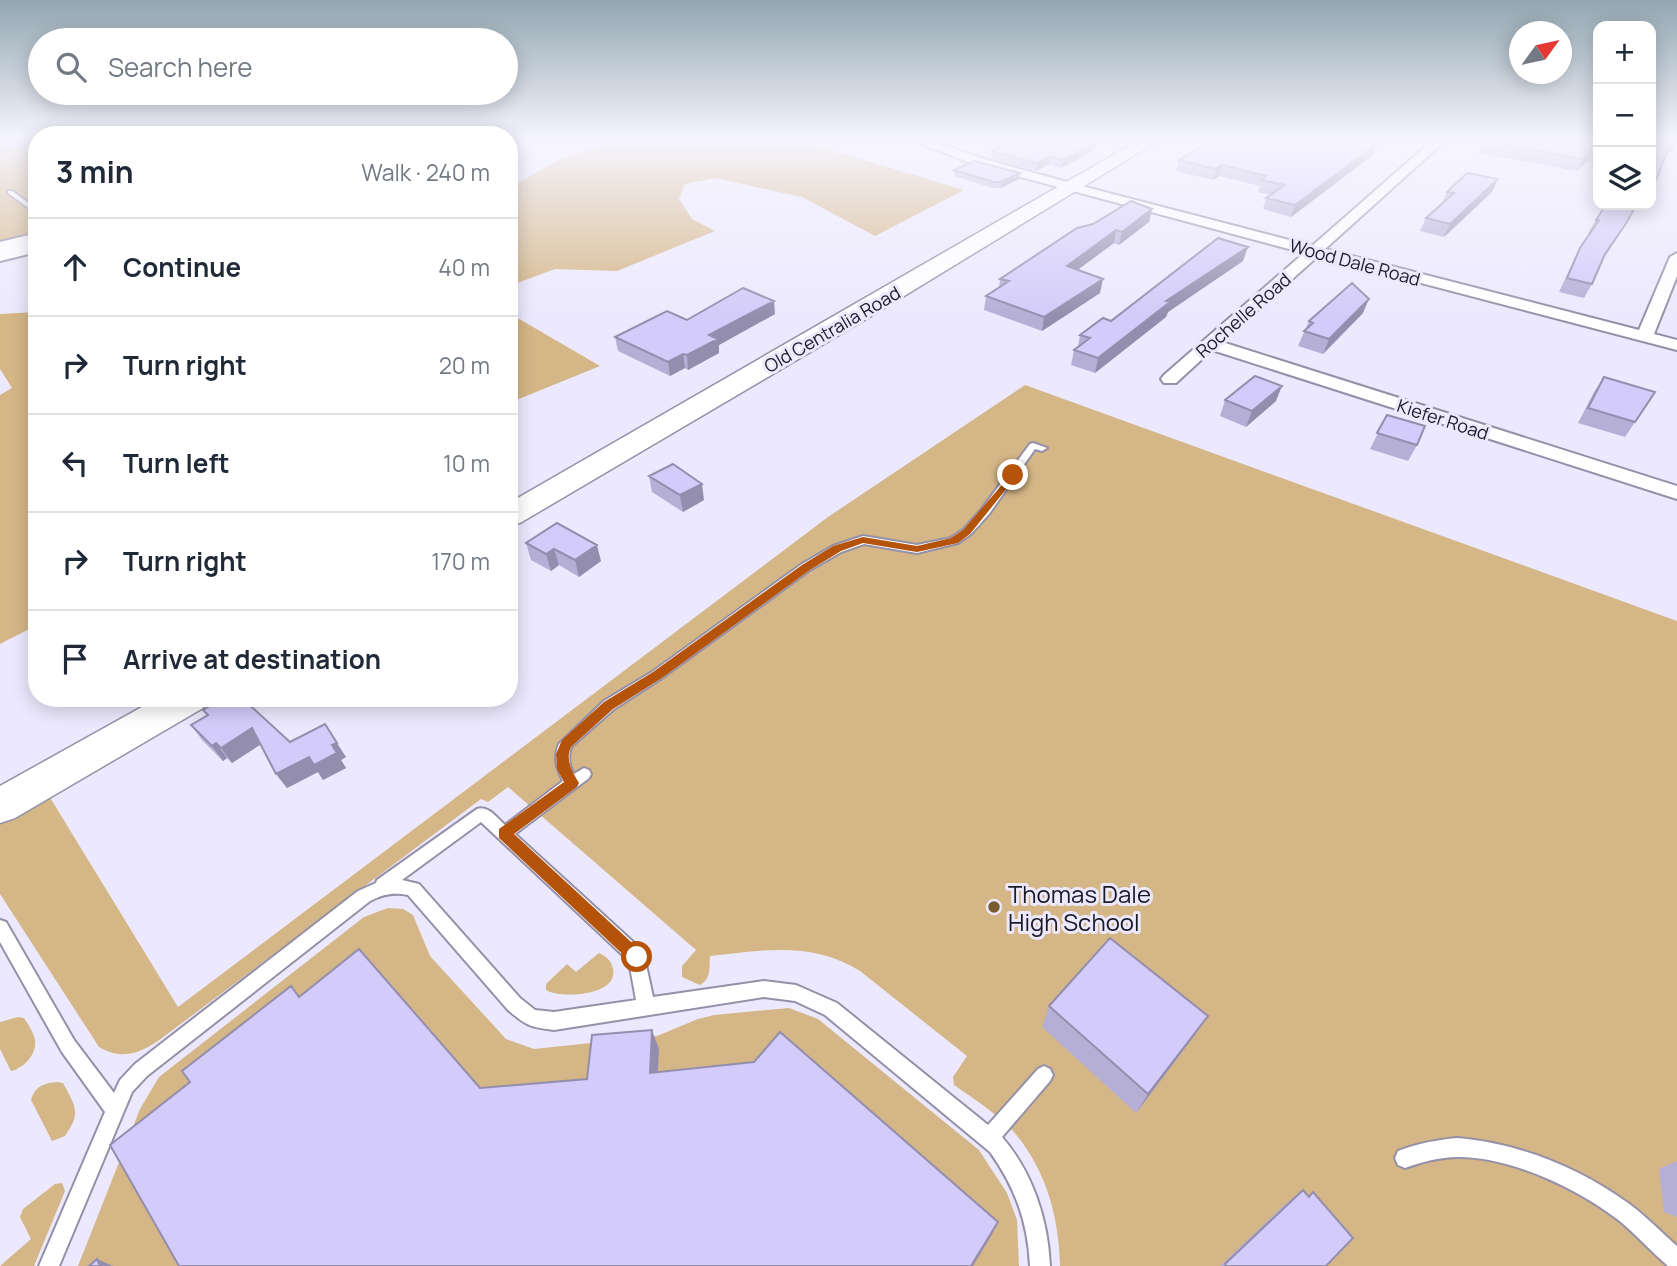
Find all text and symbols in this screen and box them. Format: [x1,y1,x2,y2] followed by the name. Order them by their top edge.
[1509,21,1572,84] north arrow
[1593,21,1656,210] map controls
[1593,21,1656,84] button: +
[28,28,518,105] search box
[52,48,90,86] icon: search
[108,49,253,85] text: Search here
[1593,84,1656,147] button: −
[1593,147,1656,210] button: layers
[56,151,134,192] text: 3 min
[361,156,490,188] text: Walk · 240 m
[1287,233,1423,291] street label: Wood Dale Road
[56,248,94,286] icon: ahead
[123,249,241,285] text: Continue
[438,251,490,283] text: 40 m
[1190,267,1296,363] street label: Rochelle Road
[760,280,904,378] street label: Old Centralia Road
[56,346,94,384] icon: right
[123,347,247,383] text: Turn right
[439,349,490,381] text: 20 m
[1394,393,1492,445] street label: Kiefer Road
[56,444,94,482] icon: left
[123,445,230,481] text: Turn left
[443,447,490,479] text: 10 m
[997,459,1028,490] route end
[56,542,94,580] icon: right
[123,543,247,579] text: Turn right
[431,545,490,577] text: 170 m
[56,640,94,678] icon: arrive
[123,641,381,677] text: Arrive at destination
[1008,877,1151,938] place label: Thomas Dale High School
[986,899,1002,915] marker: Thomas Dale High School
[621,941,652,972] route start

